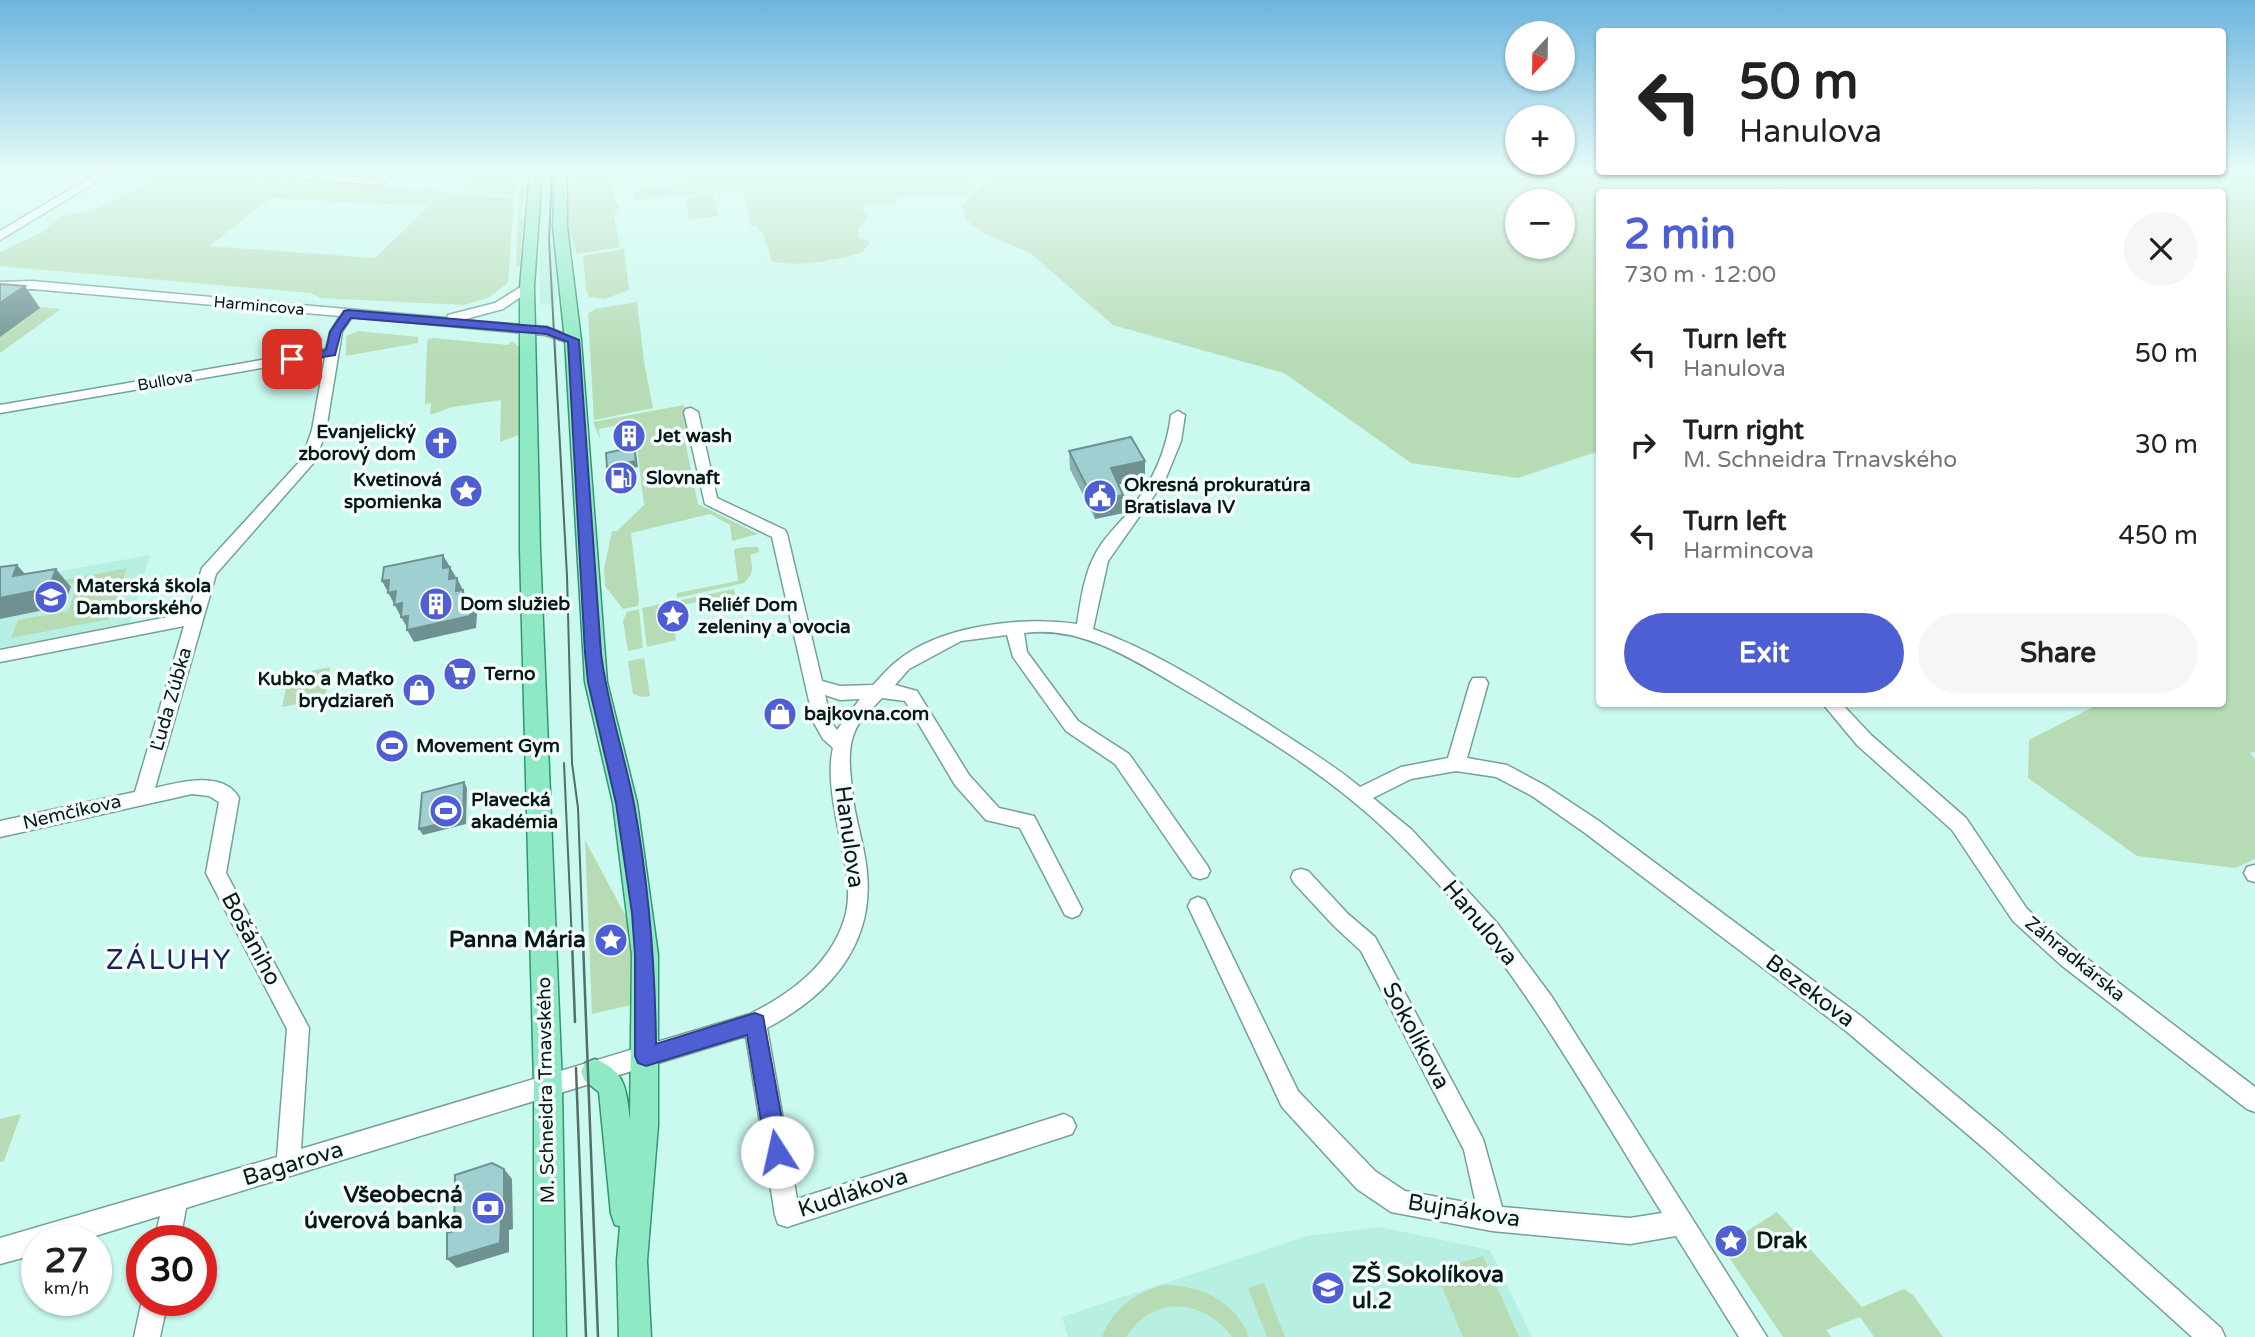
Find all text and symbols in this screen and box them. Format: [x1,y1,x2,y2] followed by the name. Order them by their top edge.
[1505,21,1575,91] north arrow
[1505,21,1575,259] map controls
[1739,53,1858,112] text: 50 m
[1624,56,1715,147] icon: left
[1505,105,1575,175] button: +
[1739,113,1882,151] text: Hanulova
[1505,189,1575,259] button: −
[1624,209,1736,260] text: 2 min
[2124,212,2198,286] button: close
[1624,261,1776,289] text: 730 m · 12:00
[213,292,305,320] street label: Harmincova
[1683,324,1786,355] text: Turn left
[262,329,322,389] pin
[1624,335,1662,373] icon: left
[2135,338,2198,369] text: 50 m
[273,340,311,378] icon: arrive
[1683,355,1786,383] text: Hanulova
[136,366,194,396] street label: Bullova
[1683,415,1804,446] text: Turn right
[610,417,648,455] building icon: Jet wash
[298,421,417,466] place label: Evanjelický zborový dom
[422,424,460,462] church icon: Evanjelický zborový dom
[653,425,732,447] place label: Jet wash
[1624,426,1662,464] icon: right
[2135,429,2198,460] text: 30 m
[1683,446,1957,474] text: M. Schneidra Trnavského
[602,459,640,497] fuel station icon: Slovnaft
[646,467,721,489] place label: Slovnaft
[344,469,442,514] place label: Kvetinová spomienka
[447,472,485,510] place icon: Kvetinová spomienka
[1124,474,1311,518] place label: Okresná prokuratúra Bratislava IV
[1081,477,1119,515] public building icon: Okresná prokuratúra Bratislava IV
[1683,506,1786,537] text: Turn left
[1624,517,1662,555] icon: left
[2118,520,2198,551] text: 450 m
[1683,537,1814,565] text: Harmincova
[76,575,211,619] place label: Materská škola Damborského
[32,578,70,616] school or university icon: Materská škola Damborského
[417,585,455,623] building icon: Dom služieb
[460,593,570,615] place label: Dom služieb
[698,594,851,639] place label: Reliéf Dom zeleniny a ovocia
[654,597,692,635] place icon: Reliéf Dom zeleniny a ovocia
[1624,613,1904,693] button: Exit
[1918,613,2198,693] button: Share
[146,645,196,753] street label: Ľuda Zúbka
[441,655,479,693] supermarket icon: Terno
[483,663,536,685] place label: Terno
[258,668,394,713] place label: Kubko a Maťko brydziareň
[400,671,438,709] shop icon: Kubko a Maťko brydziareň
[761,695,799,733] shop icon: bajkovna.com
[804,703,929,726] place label: bajkovna.com
[373,727,411,765] sports icon: Movement Gym
[416,735,560,758] place label: Movement Gym
[828,784,870,890] street label: Hanulova
[471,789,558,833] place label: Plavecká akadémia
[21,790,123,834] street label: Nemčíkova
[427,792,465,830] sports icon: Plavecká akadémia
[1436,875,1524,971] street label: Hanulova
[215,888,287,990] street label: Bošániho
[2021,912,2129,1006] street label: Záhradkárska
[592,921,630,959] place icon: Panna Mária
[449,926,586,954] place label: Panna Mária
[106,943,232,977] district label: ZÁLUHY
[1760,948,1860,1034] street label: Bezekova
[533,977,559,1203] street label: M. Schneidra Trnavského
[1376,978,1456,1094] street label: Sokolíkova
[740,1115,814,1189] position arrow
[239,1135,347,1193] street label: Bagarova
[795,1162,911,1224] street label: Kudlákova
[304,1181,463,1235] place label: Všeobecná úverová banka
[1406,1188,1522,1234] street label: Bujnákova
[469,1189,507,1227] bank icon: Všeobecná úverová banka
[1712,1222,1750,1260] place icon: Drak
[126,1225,217,1316] speed limit sign: 30
[1756,1227,1808,1255] place label: Drak
[45,1240,88,1282] text: 27
[1352,1261,1504,1315] place label: ZŠ Sokolíkova ul.2
[1309,1269,1347,1307] school or university icon: ZŠ Sokolíkova ul.2
[44,1277,89,1299] text: km/h

